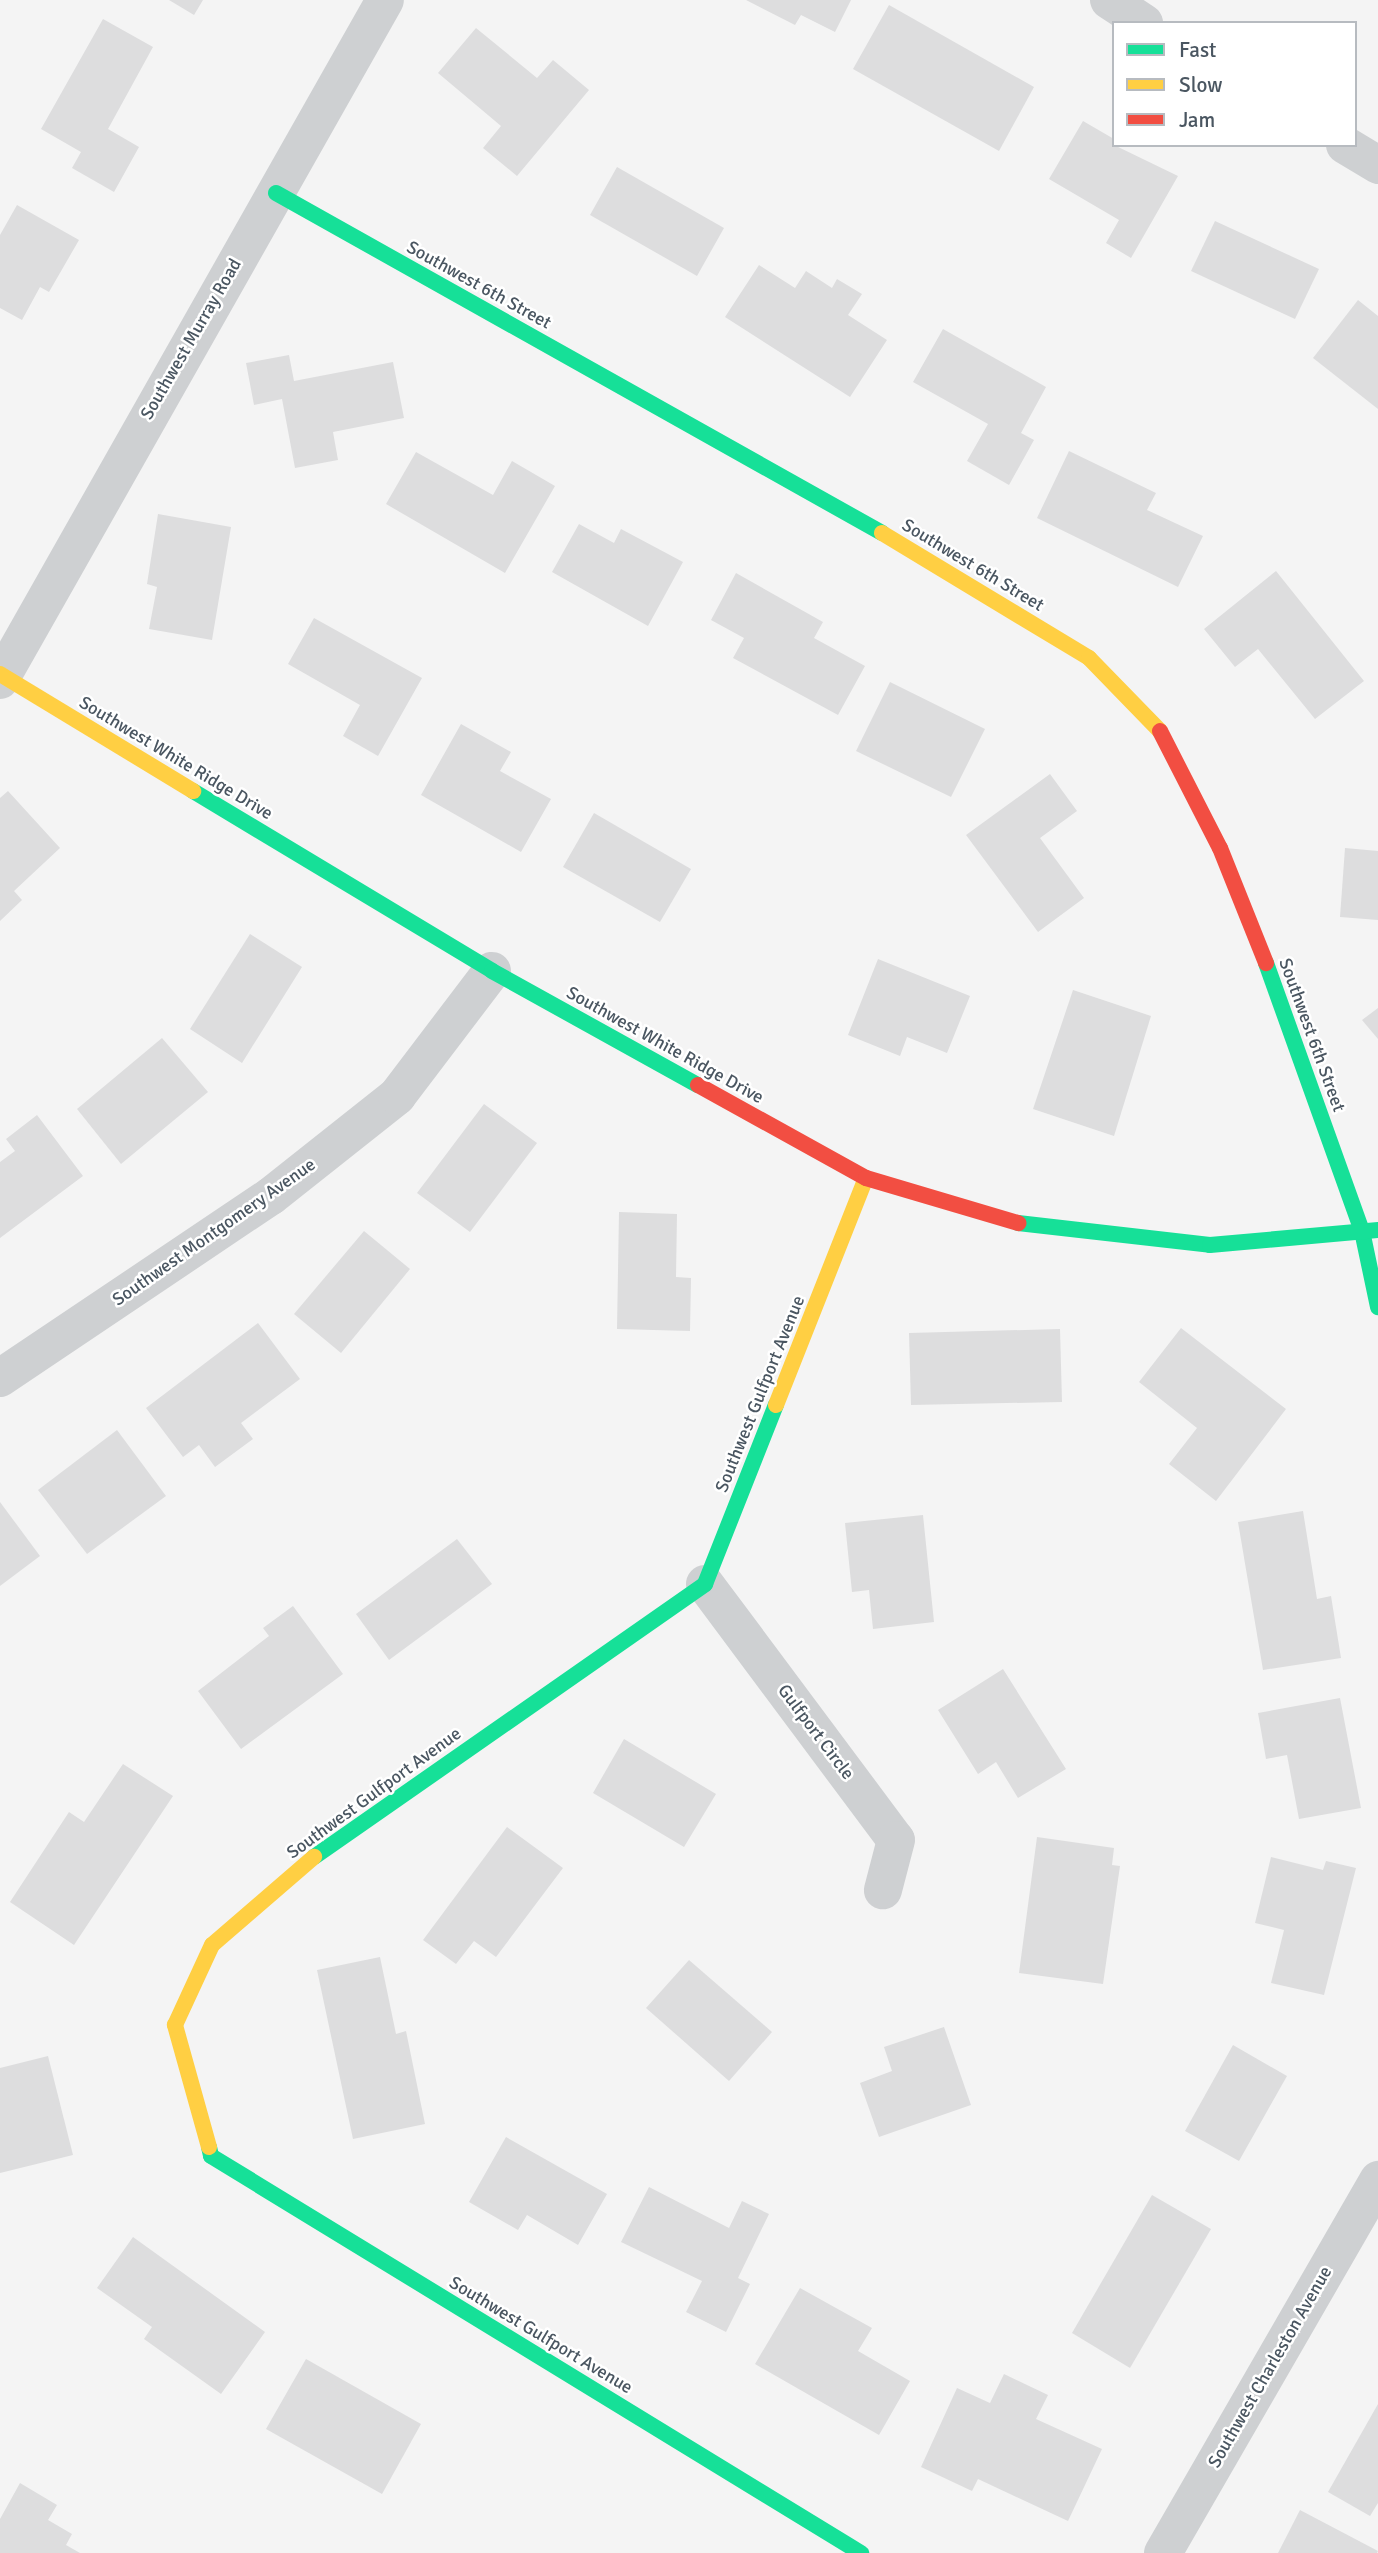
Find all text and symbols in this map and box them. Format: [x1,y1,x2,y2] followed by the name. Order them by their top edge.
[1112,21,1357,147] legend
[1179,37,1216,63] text: Fast
[1179,72,1223,98] text: Slow
[1179,107,1215,133] text: Jam
[403,236,555,334] street label: Southwest 6th Street
[136,255,246,423] street label: Southwest Murray Road
[898,514,1048,616] street label: Southwest 6th Street
[75,692,277,824] street label: Southwest White Ridge Drive
[1274,955,1350,1115] street label: Southwest 6th Street
[563,982,767,1108] street label: Southwest White Ridge Drive
[108,1154,320,1310] street label: Southwest Montgomery Avenue
[711,1293,809,1495] street label: Southwest Gulfport Avenue
[773,1680,859,1784] street label: Gulfport Circle
[283,1723,465,1863] street label: Southwest Gulfport Avenue
[1203,2262,1337,2472] street label: Southwest Charleston Avenue
[445,2272,637,2398] street label: Southwest Gulfport Avenue

